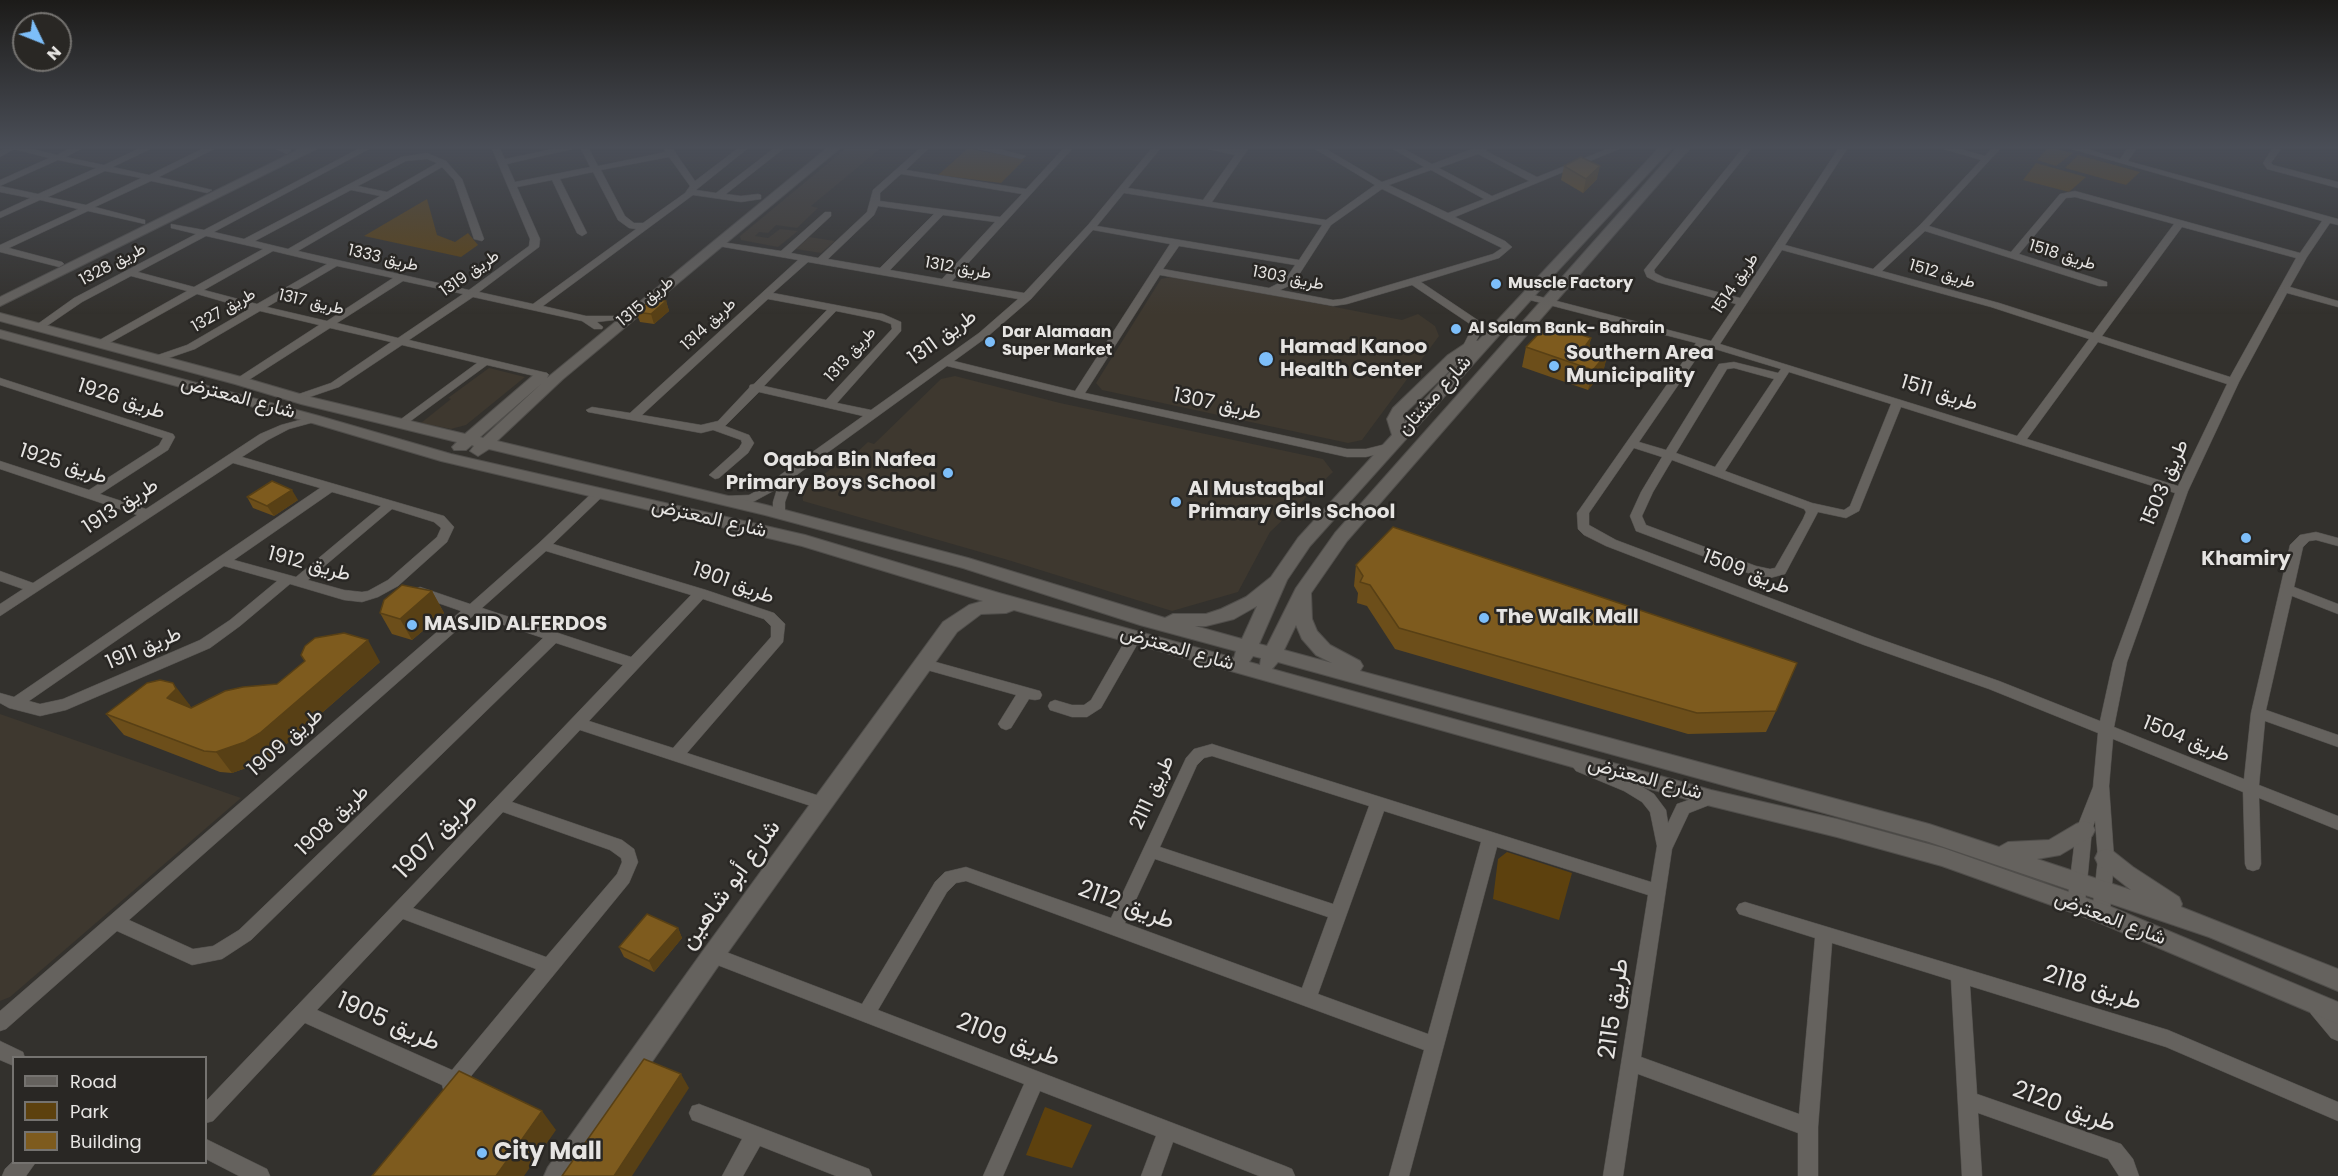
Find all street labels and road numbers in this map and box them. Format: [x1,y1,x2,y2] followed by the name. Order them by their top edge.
[2026,237,2098,275] street label: طريق 1518
[77,240,149,290] street label: طريق 1328
[346,242,420,276] street label: طريق 1333
[437,247,503,301] street label: طريق 1319
[1709,250,1763,318] street label: طريق 1514
[923,254,993,284] street label: طريق 1312
[1907,256,1977,294] street label: طريق 1512
[1251,263,1325,295] street label: طريق 1303
[614,273,678,331] street label: طريق 1315
[189,285,259,337] street label: طريق 1327
[276,286,346,320] street label: طريق 1317
[678,295,740,355] street label: طريق 1314
[904,305,982,371] street label: طريق 1311
[821,324,881,386] street label: طريق 1313
[1393,351,1477,441] street label: شارع مشتان
[178,371,298,425] street label: شارع المعترض
[1897,371,1981,417] street label: طريق 1511
[74,375,168,425] street label: طريق 1926
[1171,384,1263,426] street label: طريق 1307
[2137,436,2195,530] street label: طريق 1503
[16,440,110,490] street label: طريق 1925
[79,474,163,540] street label: طريق 1913
[649,494,769,544] street label: شارع المعترض
[265,542,353,588] street label: طريق 1912
[1699,545,1793,601] street label: طريق 1509
[689,558,777,610] street label: طريق 1901
[1117,621,1237,677] street label: شارع المعترض
[103,622,185,676] street label: طريق 1911
[243,704,329,782] street label: طريق 1909
[2139,712,2233,768] street label: طريق 1504
[1126,752,1180,834] street label: طريق 2111
[1585,752,1705,806] street label: شارع المعترض
[292,780,374,862] street label: طريق 1908
[389,788,485,886] street label: طريق 1907
[674,815,788,955] street label: شارع أبو شاهين
[1074,875,1178,937] street label: طريق 2112
[2051,887,2169,951] street label: شارع المعترض
[1594,957,1636,1061] street label: طريق 2115
[2039,960,2145,1018] street label: طريق 2118
[332,987,444,1059] street label: طريق 1905
[952,1008,1064,1074] street label: طريق 2109
[2008,1076,2120,1140] street label: طريق 2120

